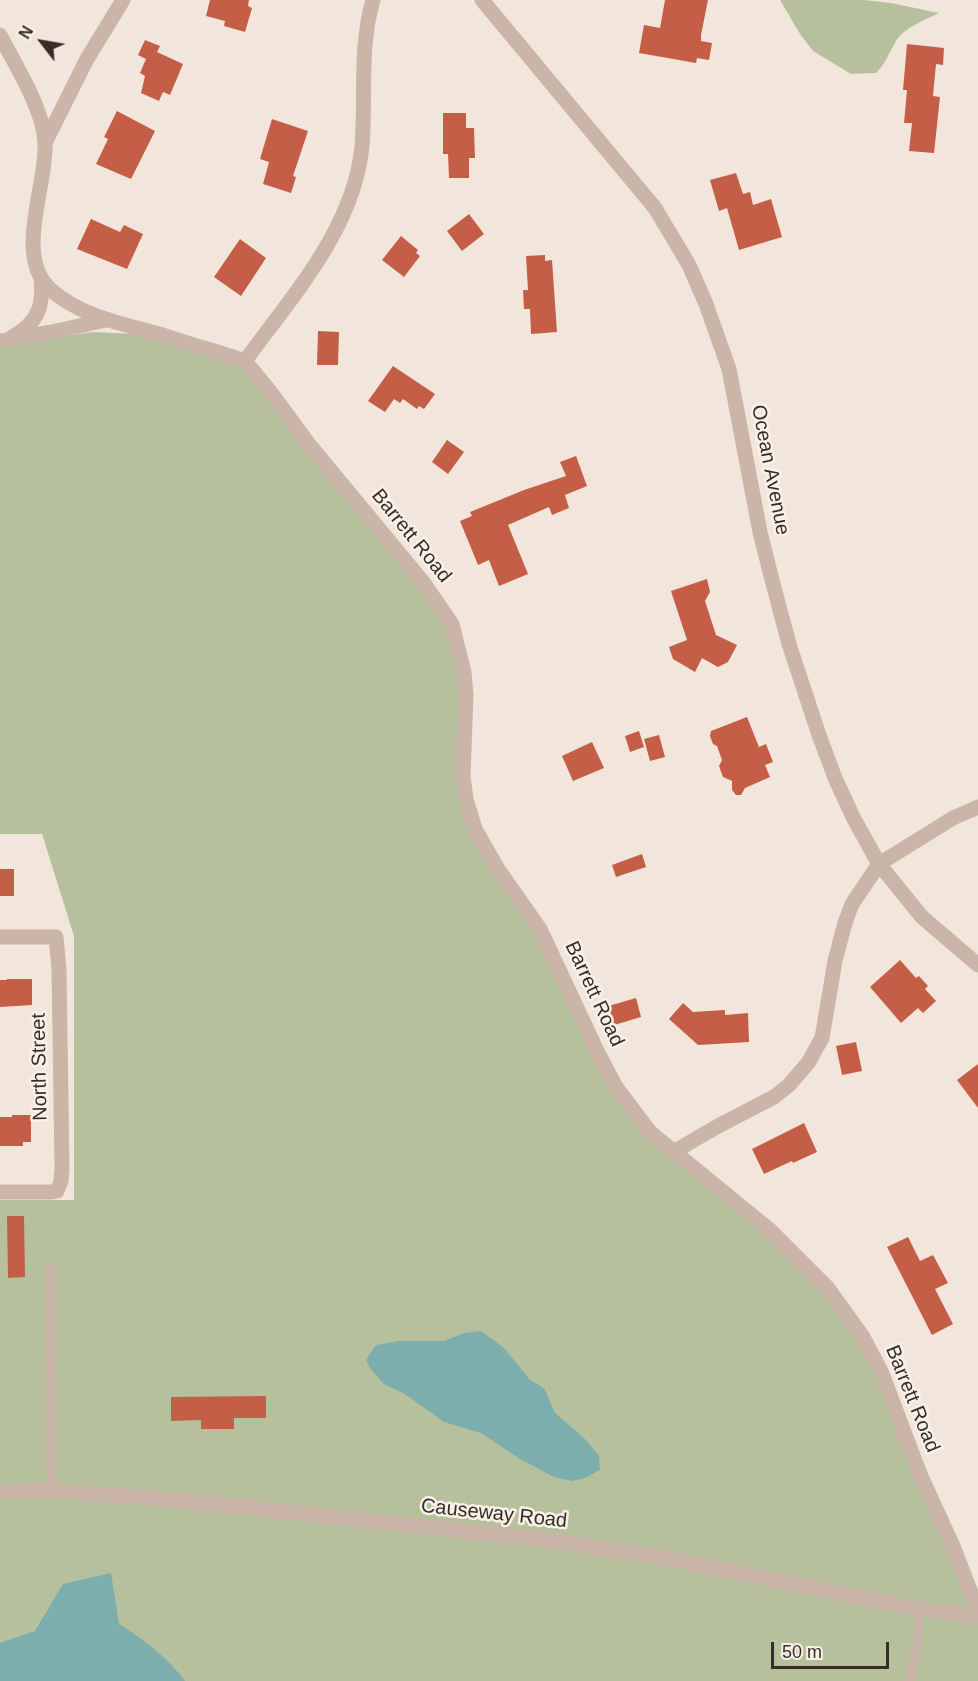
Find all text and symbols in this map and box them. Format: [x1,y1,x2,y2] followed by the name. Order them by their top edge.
[12,12,72,72] north arrow
[16,23,36,42] text: N
[746,403,794,537] street label: Ocean Avenue
[366,484,456,588] street label: Barrett Road
[559,938,629,1050] street label: Barrett Road
[27,1013,53,1121] street label: North Street
[880,1342,944,1456] street label: Barrett Road
[420,1494,568,1534] street label: Causeway Road
[774,1630,892,1668] scale bar
[782,1642,822,1662] text: 50 m

